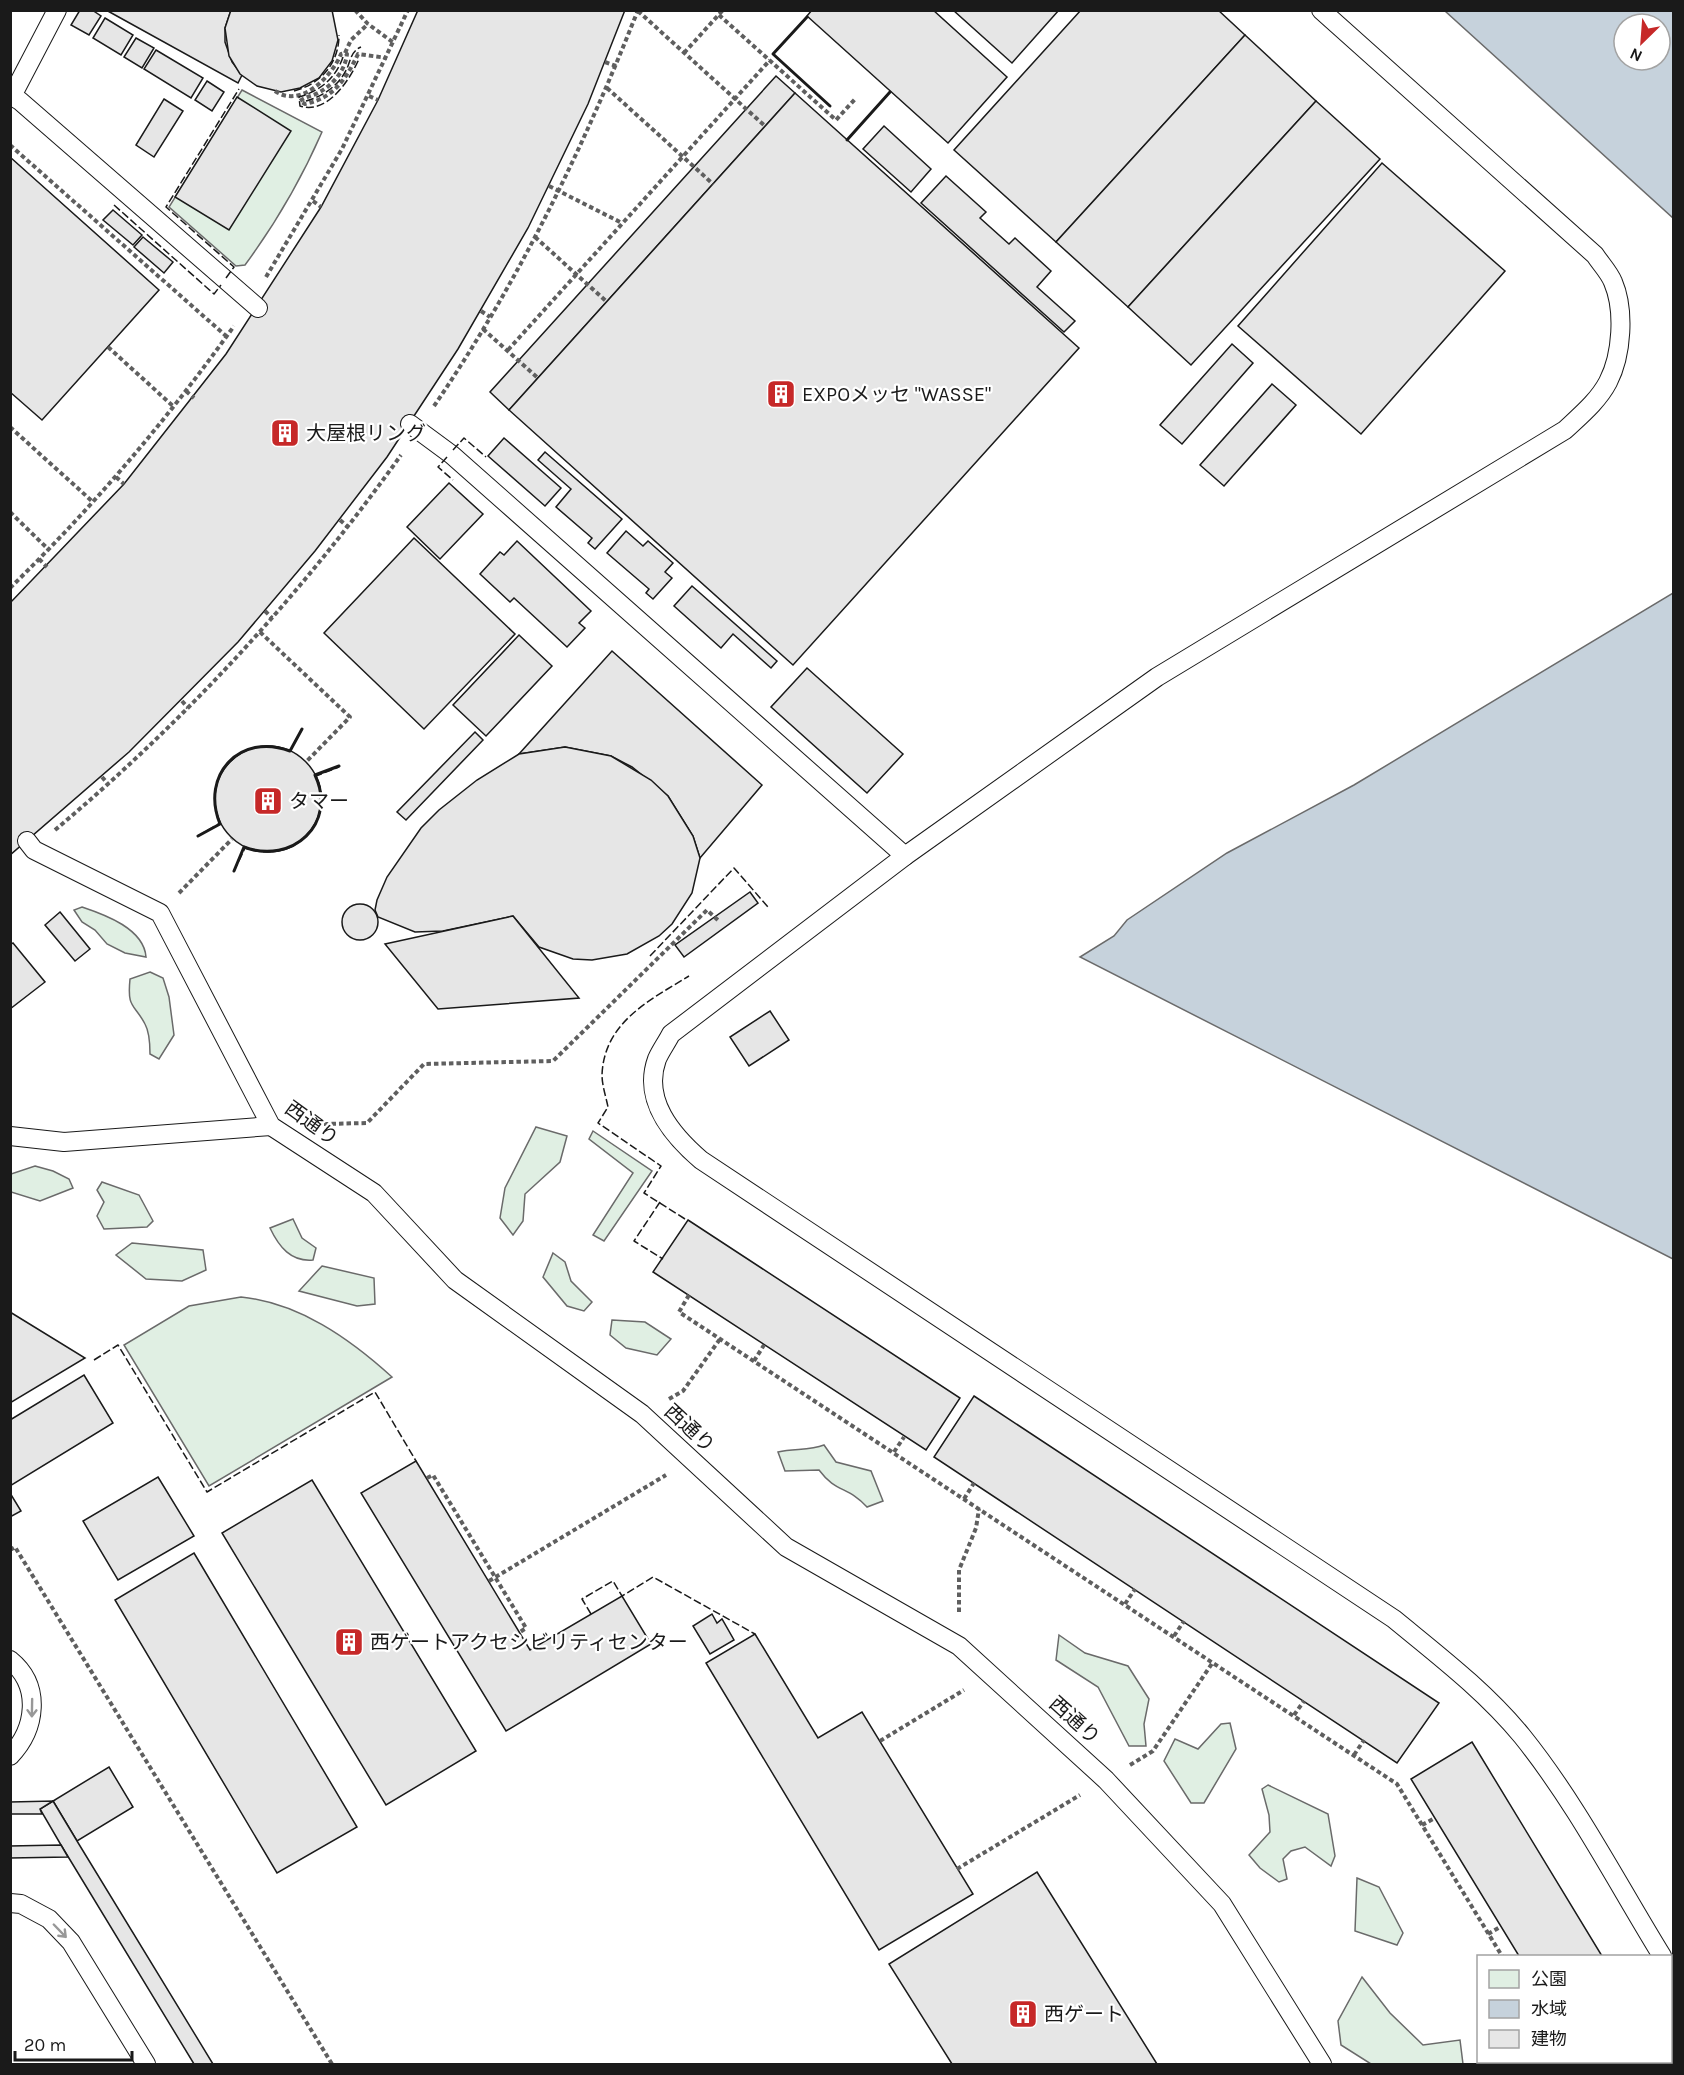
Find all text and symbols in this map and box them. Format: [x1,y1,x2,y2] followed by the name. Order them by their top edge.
[1612,12,1672,72] north arrow
[1627,44,1645,66] text: N
[765,378,797,410] building icon: EXPOメッセ "WASSE"
[802,383,991,406] place label: EXPOメッセ "WASSE"
[269,417,301,449] building icon: 大屋根リング
[306,422,426,445] place label: 大屋根リング
[252,785,284,817] building icon: タマー
[289,790,349,813] place label: タマー
[281,1096,343,1150] street label: 西通り
[660,1399,719,1457] street label: 西通り
[333,1626,365,1658] building icon: 西ゲートアクセシビリティセンター
[370,1631,688,1654] place label: 西ゲートアクセシビリティセンター
[1045,1692,1105,1749] street label: 西通り
[26,1697,38,1717] one-way arrow
[53,1923,67,1938] one-way arrow
[1477,1955,1672,2063] legend
[1531,1968,1567,1990] text: 公園
[1007,1998,1039,2030] building icon: 西ゲート
[1531,1998,1567,2020] text: 水域
[1044,2003,1124,2026] place label: 西ゲート
[15,2024,132,2062] scale bar
[1531,2028,1567,2050] text: 建物
[24,2034,66,2056] text: 20 m

